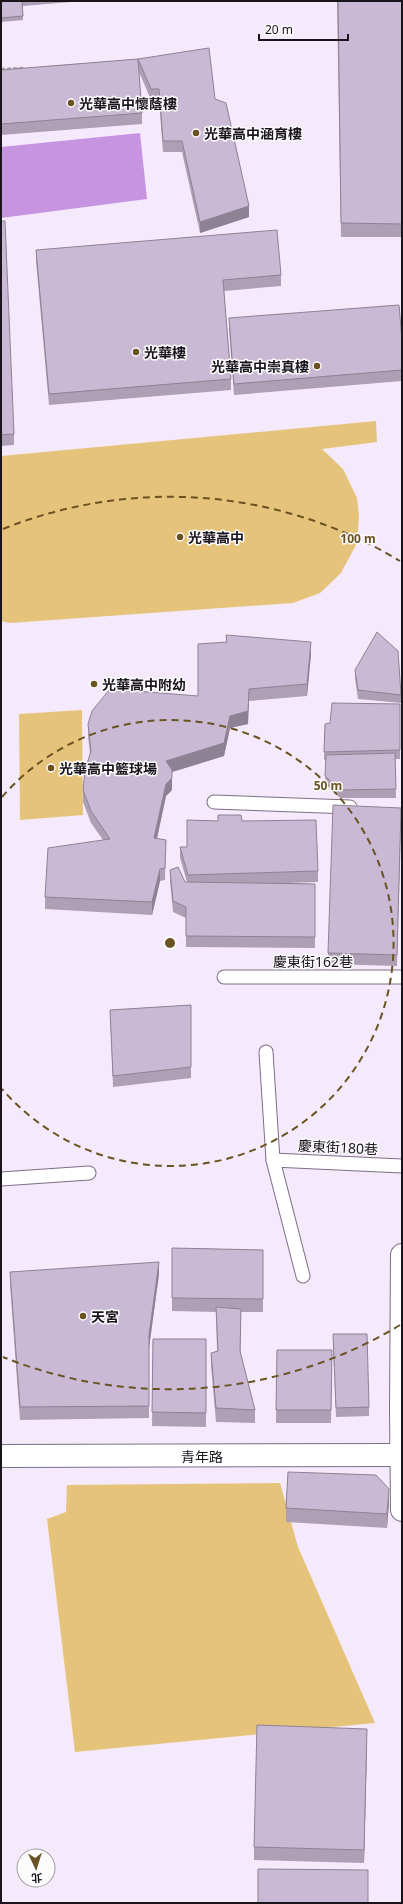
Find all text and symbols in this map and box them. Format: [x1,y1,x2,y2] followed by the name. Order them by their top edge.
[259,16,348,42] scale bar
[265,21,293,38] text: 20 m
[79,94,177,113] place label: 光華高中懷蔭樓
[66,98,76,108] marker: 光華高中懷蔭樓
[204,124,302,143] place label: 光華高中涵育樓
[191,128,201,138] marker: 光華高中涵育樓
[144,343,186,362] place label: 光華樓
[131,347,141,357] marker: 光華樓
[211,357,309,376] place label: 光華高中崇真樓
[312,361,322,371] marker: 光華高中崇真樓
[188,528,244,547] place label: 光華高中
[340,530,376,547] text: 100 m
[175,532,185,542] marker: 光華高中
[102,675,186,694] place label: 光華高中附幼
[89,679,99,689] marker: 光華高中附幼
[59,759,157,778] place label: 光華高中籃球場
[46,763,56,773] marker: 光華高中籃球場
[314,777,342,794] text: 50 m
[163,936,177,950] centre of rings
[273,952,353,971] street label: 慶東街162巷
[298,1135,378,1159] street label: 慶東街180巷
[91,1307,119,1326] place label: 天宮
[78,1311,88,1321] marker: 天宮
[181,1447,223,1466] street label: 青年路
[16,1848,56,1888] north arrow
[31,1871,43,1886] text: 北

